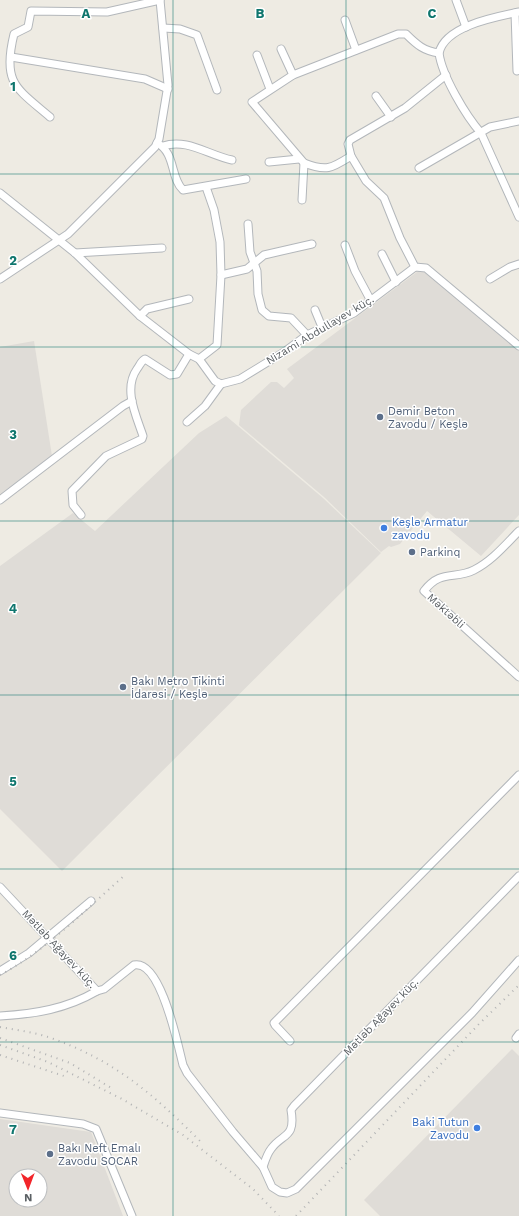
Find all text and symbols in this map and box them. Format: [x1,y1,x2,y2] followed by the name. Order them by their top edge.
[82,6,91,21] text: A
[256,6,265,21] text: B
[428,6,437,21] text: C
[10,79,16,94] text: 1
[9,253,17,268] text: 2
[264,293,376,367] street label: Nizami Abdullayev küç.
[388,405,468,431] place label: Dəmir Beton Zavodu / Keşlə
[375,412,385,422] marker: Dəmir Beton Zavodu / Keşlə
[9,427,17,442] text: 3
[392,516,469,542] place label: Keşlə Armatur zavodu
[379,523,389,533] marker: Keşlə Armatur zavodu
[420,546,460,559] place label: Parkinq
[407,547,417,557] marker: Parkinq
[425,591,467,631] street label: Məktəbli
[9,601,18,616] text: 4
[131,675,225,701] place label: Bakı Metro Tikinti İdarəsi / Keşlə
[118,682,128,692] marker: Bakı Metro Tikinti İdarəsi / Keşlə
[9,774,17,789] text: 5
[19,907,99,991] street label: Mətləb Ağayev küç.
[9,948,17,963] text: 6
[341,976,421,1058] street label: Mətləb Ağayev küç.
[412,1116,469,1142] place label: Baki Tutun Zavodu
[9,1122,17,1137] text: 7
[472,1123,482,1133] marker: Baki Tutun Zavodu
[58,1142,141,1168] place label: Bakı Neft Emalı Zavodu SOCAR
[45,1149,55,1159] marker: Bakı Neft Emalı Zavodu SOCAR
[8,1168,48,1208] north arrow
[24,1191,32,1204] text: N

